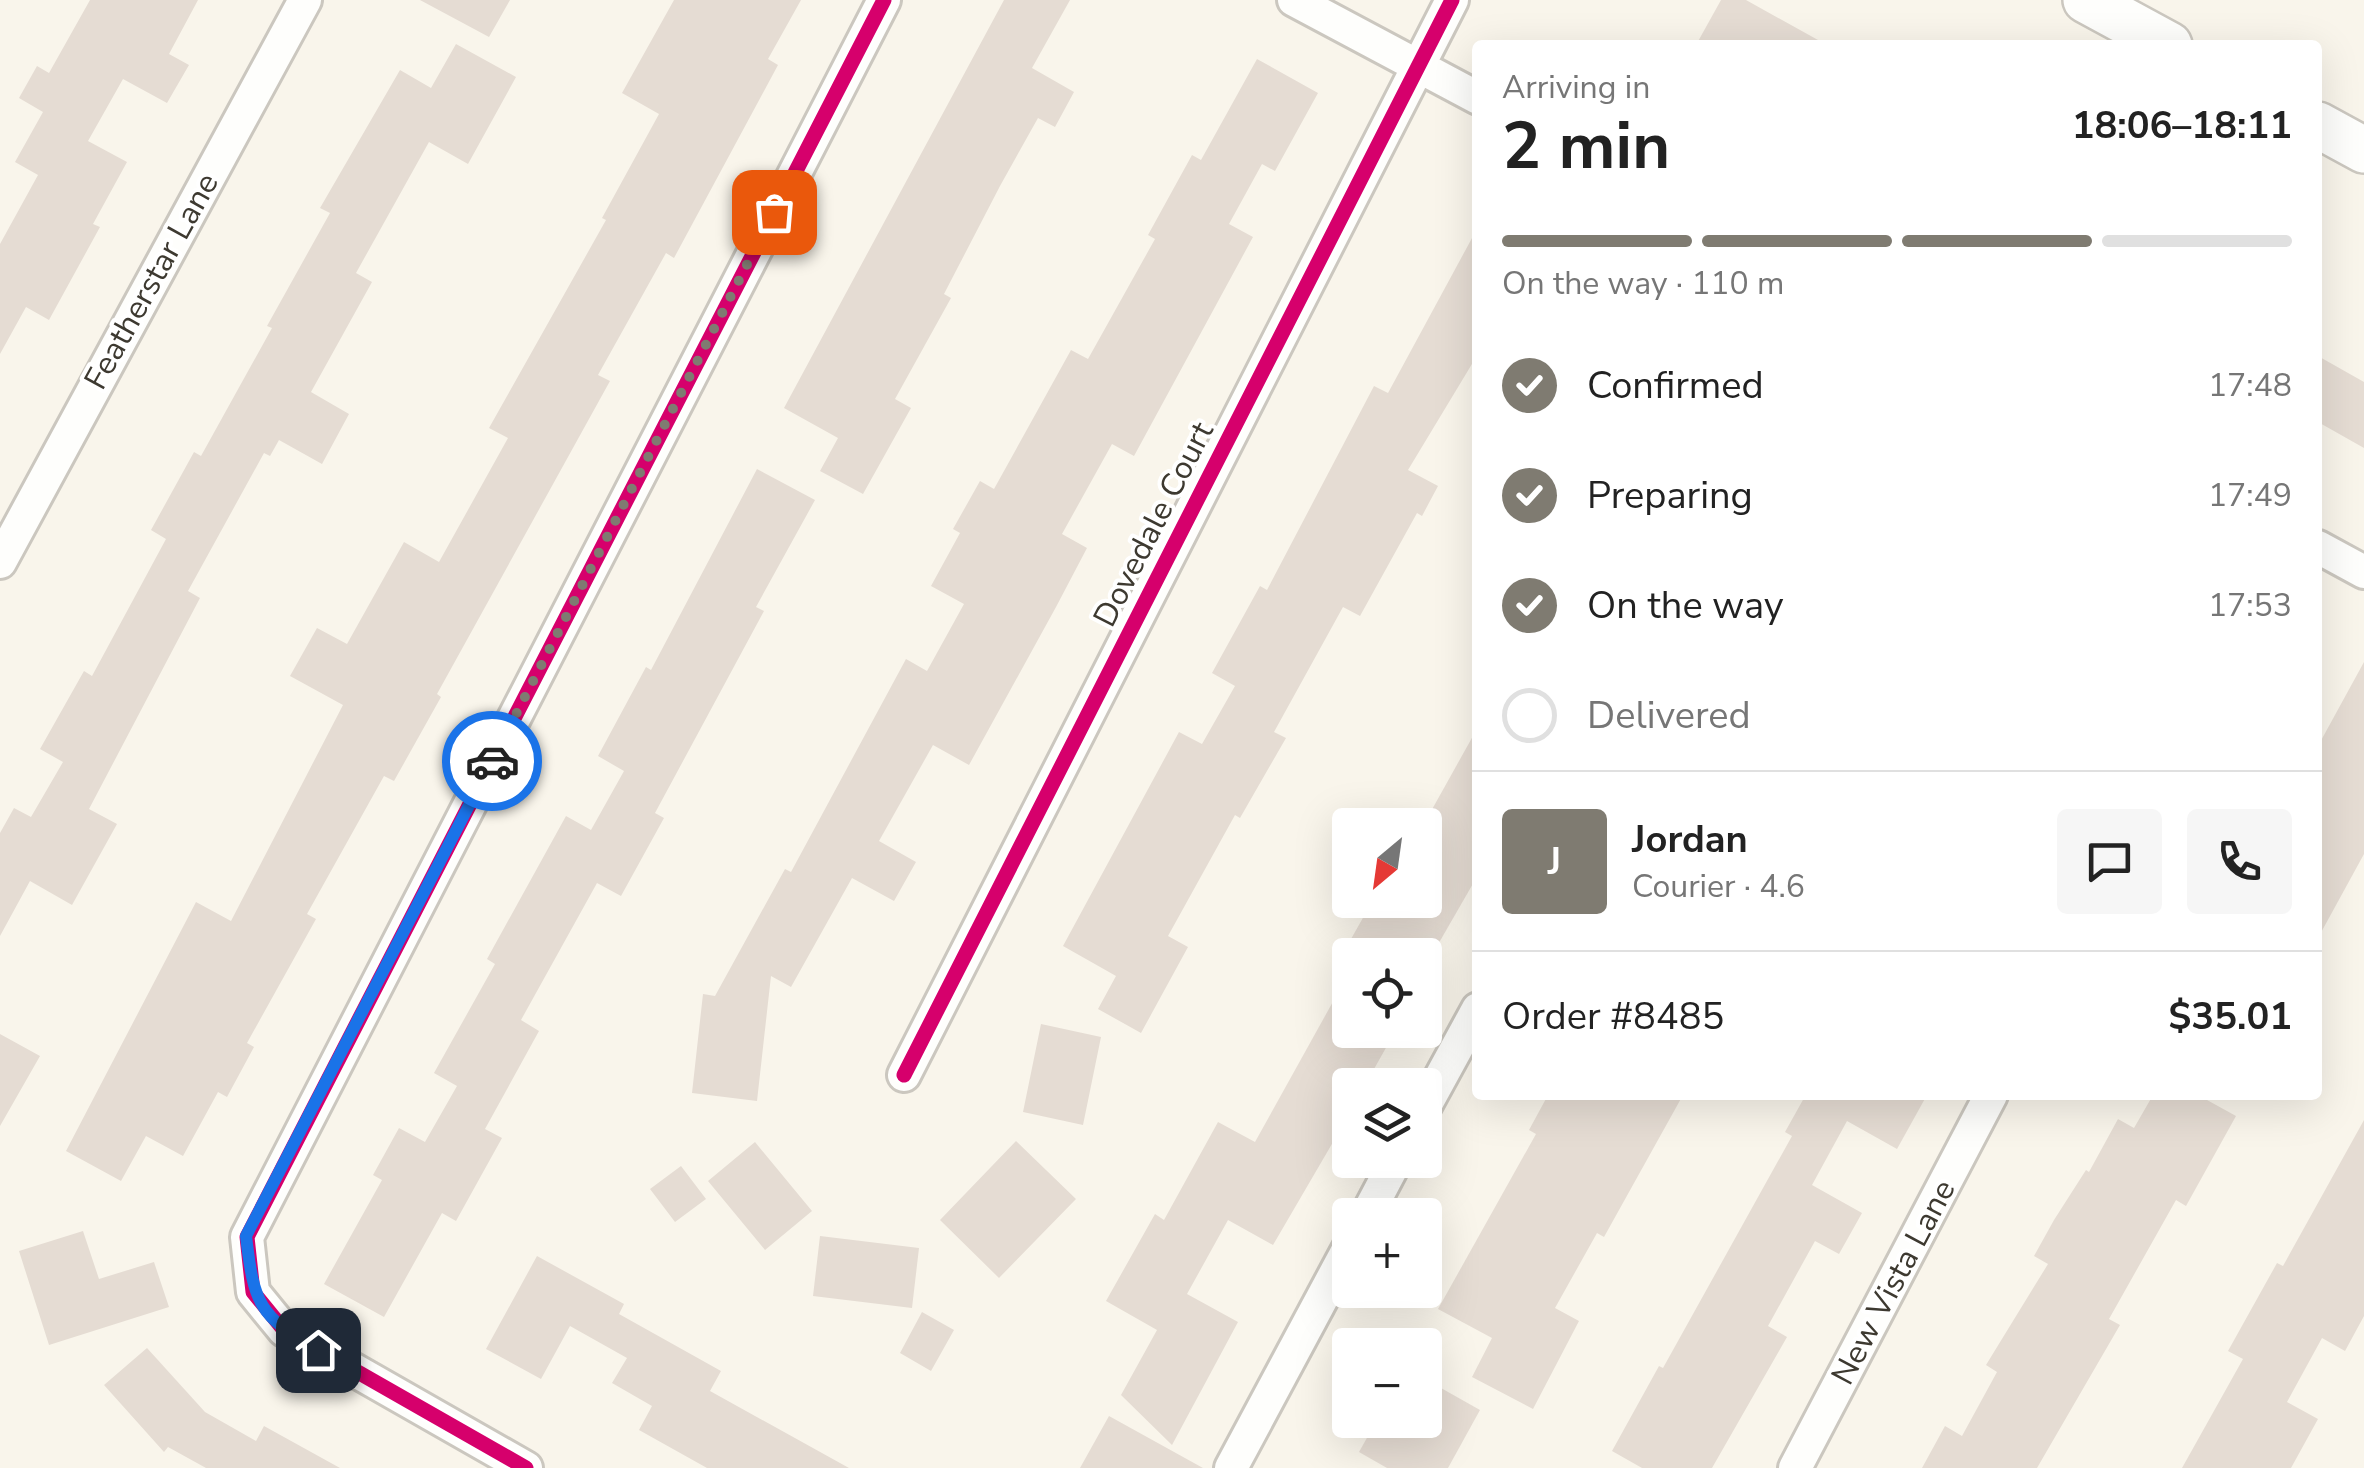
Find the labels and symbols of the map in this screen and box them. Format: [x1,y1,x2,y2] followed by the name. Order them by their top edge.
[74,165,229,397] street label: Featherstar Lane
[732,170,817,255] pin
[1083,414,1224,634] street label: Dovedale Court
[442,711,542,811] courier
[1332,808,1442,918] north arrow
[1821,1172,1966,1392] street label: New Vista Lane
[276,1308,361,1393] pin

